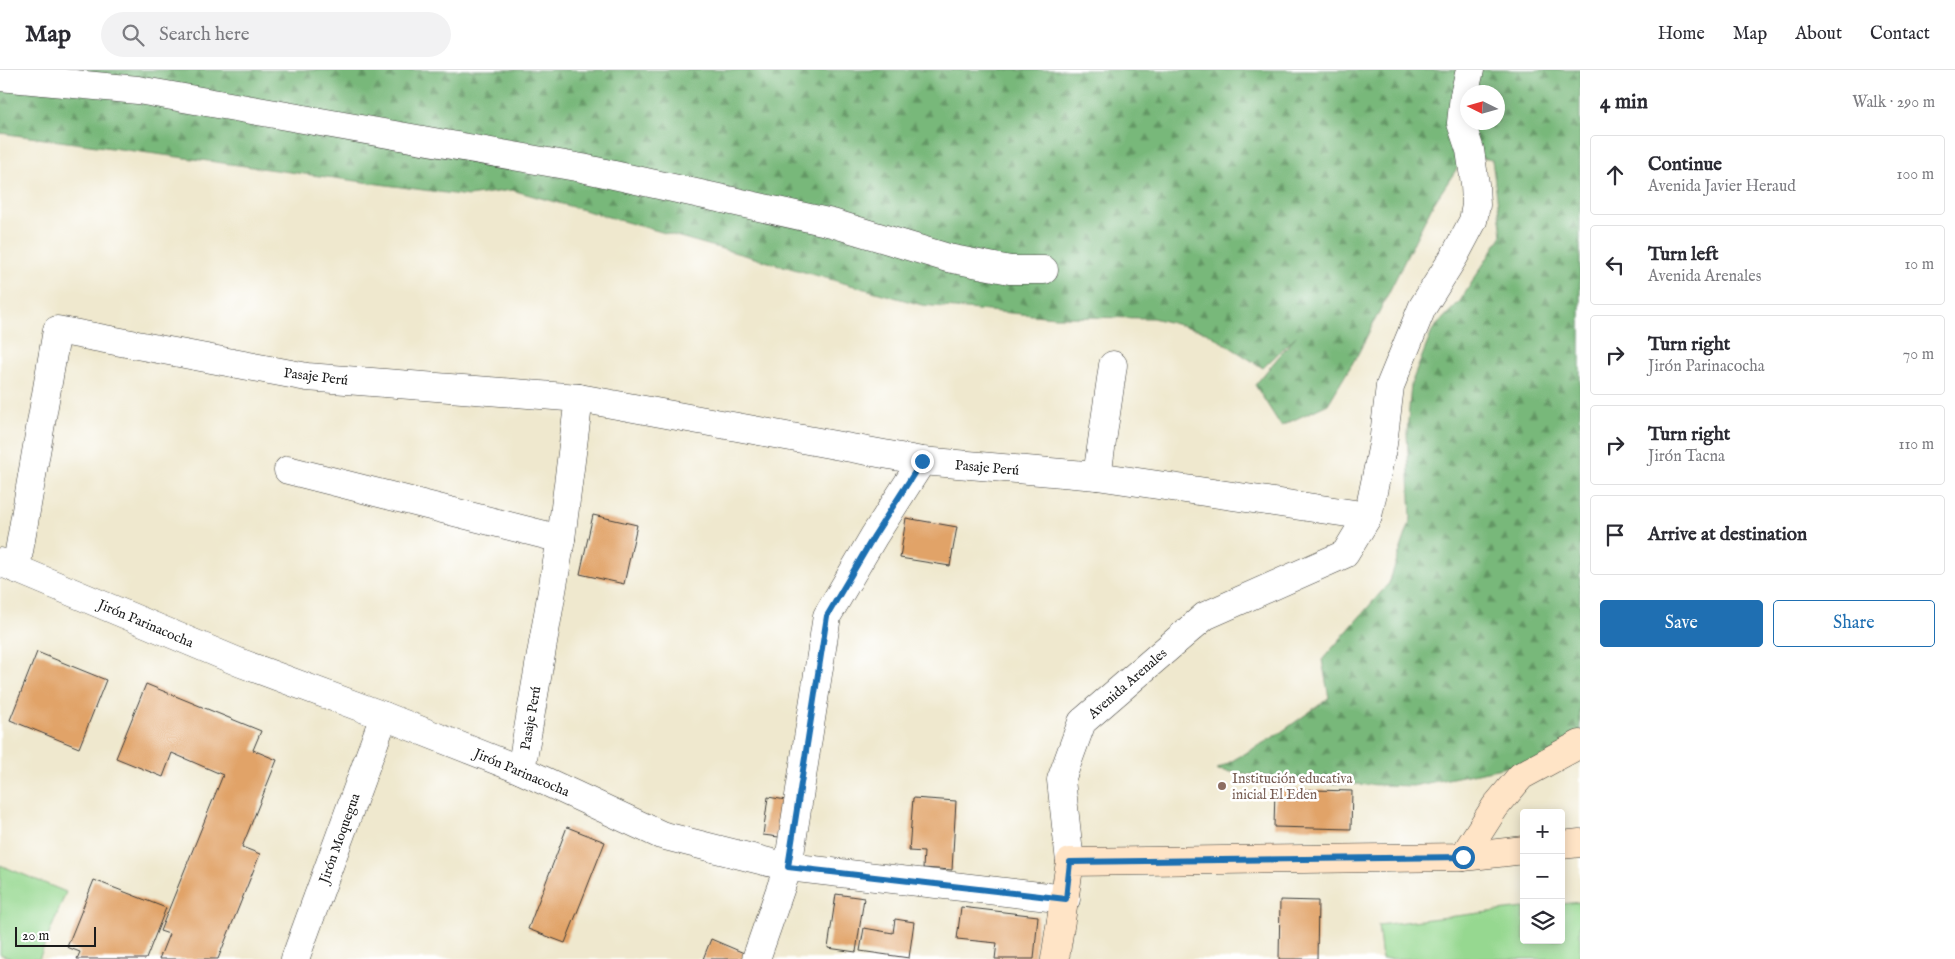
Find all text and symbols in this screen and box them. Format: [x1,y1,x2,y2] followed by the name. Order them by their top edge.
[101,12,451,57] search box
[25,19,71,50] text: Map
[119,21,147,49] icon: search
[159,23,250,47] text: Search here
[1658,23,1705,46] text: Home
[1733,23,1767,46] text: Map
[1795,23,1842,46] text: About
[1870,23,1930,46] text: Contact
[1460,85,1505,130] north arrow
[1600,89,1648,116] text: 4 min
[1852,93,1935,113] text: Walk · 290 m
[1648,153,1722,177] text: Continue
[1601,161,1629,189] icon: ahead
[1897,165,1934,185] text: 100 m
[1648,177,1796,197] text: Avenida Javier Heraud
[1648,243,1719,267] text: Turn left
[1601,251,1629,279] icon: left
[1904,255,1934,275] text: 10 m
[1648,267,1761,287] text: Avenida Arenales
[1648,333,1730,357] text: Turn right
[1601,341,1629,369] icon: right
[1903,345,1934,365] text: 70 m
[1648,357,1765,377] text: Jirón Parinacocha
[283,364,349,390] street label: Pasaje Perú
[1648,423,1730,447] text: Turn right
[1601,431,1629,459] icon: right
[1898,435,1934,455] text: 110 m
[1648,447,1725,467] text: Jirón Tacna
[911,450,934,473] route end
[954,456,1020,480] street label: Pasaje Perú
[1601,521,1629,549] icon: arrive
[1648,523,1807,547] text: Arrive at destination
[93,595,197,653] street label: Jirón Parinacocha
[1600,600,1763,647] button: Save
[1773,600,1935,647] button: Share
[1084,644,1171,724] street label: Avenida Arenales
[517,685,545,752] street label: Pasaje Perú
[469,744,573,802] street label: Jirón Parinacocha
[1232,770,1354,804] place label: Institución educativa inicial El Eden
[1216,780,1228,792] marker: Institución educativa inicial El Eden
[315,790,365,888] street label: Jirón Moquegua
[1520,809,1565,944] map controls
[1520,809,1565,854] button: +
[1452,846,1475,869] route start
[1520,854,1565,899] button: −
[1520,899,1565,944] button: layers
[15,924,96,947] scale bar
[22,927,49,945] text: 20 m

